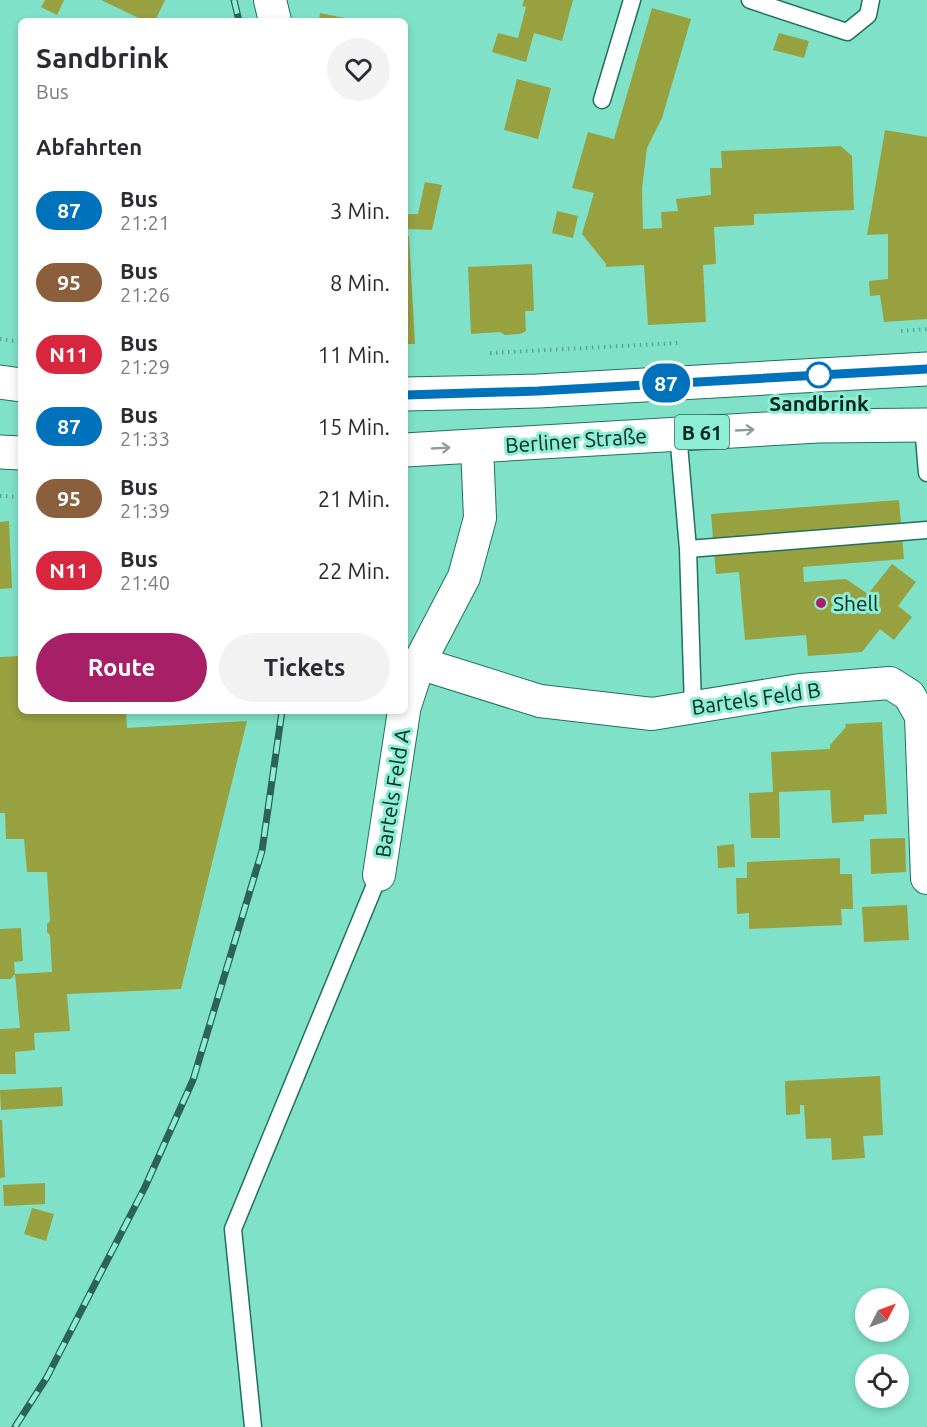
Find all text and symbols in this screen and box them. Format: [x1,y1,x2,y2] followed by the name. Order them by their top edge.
[327,38,390,101] button: heart
[36,42,169,73] text: Sandbrink
[36,80,69,103] text: Bus
[36,134,142,159] text: Abfahrten
[120,186,158,211] text: Bus
[57,198,81,222] text: 87
[330,198,390,223] text: 3 Min.
[120,211,170,234] text: 21:21
[120,258,158,283] text: Bus
[57,270,81,294] text: 95
[330,270,390,295] text: 8 Min.
[120,283,170,306] text: 21:26
[120,330,158,355] text: Bus
[49,342,89,366] text: N11
[318,342,390,367] text: 11 Min.
[120,355,170,378] text: 21:29
[806,362,832,388] marker: Sandbrink
[639,364,693,403] line badge: 87
[654,371,678,395] text: 87
[769,391,869,415] place label: Sandbrink
[120,402,158,427] text: Bus
[57,414,81,438] text: 87
[318,414,390,439] text: 15 Min.
[675,415,729,449] road number: B 61
[504,423,648,457] street label: Berliner Straße
[735,424,755,435] one-way arrow
[120,427,170,450] text: 21:33
[431,442,450,453] one-way arrow
[120,474,158,499] text: Bus
[57,486,81,510] text: 95
[318,486,390,511] text: 21 Min.
[120,499,170,522] text: 21:39
[120,546,158,571] text: Bus
[49,558,89,582] text: N11
[318,558,390,583] text: 22 Min.
[120,571,170,594] text: 21:40
[833,591,879,615] place label: Shell
[814,596,828,610] marker: Shell
[36,633,207,702] button: Route
[219,633,390,702] button: Tickets
[690,677,822,719] street label: Bartels Feld B
[370,726,414,859] street label: Bartels Feld A
[855,1288,909,1342] north arrow
[855,1288,909,1408] map controls
[855,1354,909,1408] button: locate

